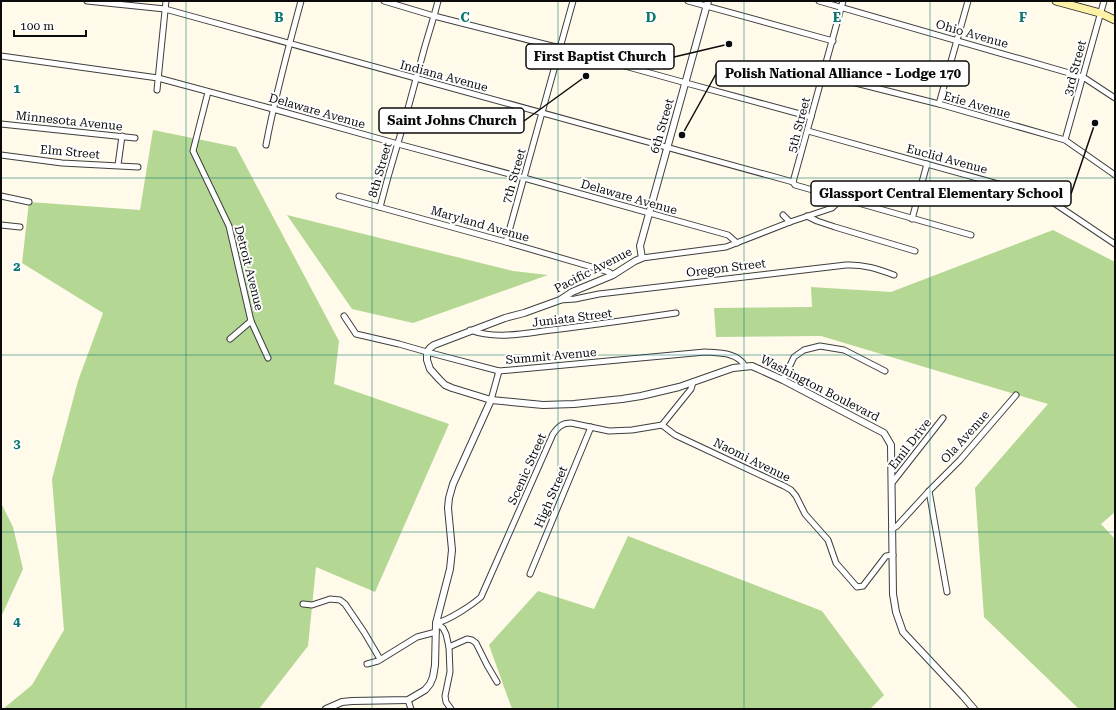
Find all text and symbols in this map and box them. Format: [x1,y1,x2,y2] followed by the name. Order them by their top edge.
[274,10,284,25] text: B
[460,10,470,25] text: C
[646,10,656,25] text: D
[833,10,841,25] text: E
[1019,10,1027,25] text: F
[14,12,86,38] scale bar
[934,17,1010,51] street label: Ohio Avenue
[20,19,54,33] text: 100 m
[1061,38,1089,97] street label: 3rd Street
[526,44,674,69] callout: First Baptist Church
[534,49,667,64] text: First Baptist Church
[398,58,490,95] street label: Indiana Avenue
[716,61,969,86] callout: Polish National Alliance - Lodge 170
[725,66,961,81] text: Polish National Alliance - Lodge 170
[13,81,21,96] text: 1
[942,89,1013,121] street label: Erie Avenue
[267,91,367,132] street label: Delaware Avenue
[785,95,813,154] street label: 5th Street
[647,96,677,155] street label: 6th Street
[15,108,124,134] street label: Minnesota Avenue
[379,108,524,133] callout: Saint Johns Church
[387,113,517,128] text: Saint Johns Church
[365,140,395,199] street label: 8th Street
[905,141,989,177] street label: Euclid Avenue
[40,142,101,162] street label: Elm Street
[499,146,529,205] street label: 7th Street
[579,177,679,218] street label: Delaware Avenue
[811,181,1071,206] callout: Glassport Central Elementary School
[819,186,1064,201] text: Glassport Central Elementary School
[429,203,531,245] street label: Maryland Avenue
[232,224,266,312] street label: Detroit Avenue
[552,244,634,296] street label: Pacific Avenue
[685,256,767,280] street label: Oregon Street
[13,259,21,274] text: 2
[531,306,613,330] street label: Juniata Street
[505,345,597,367] street label: Summit Avenue
[758,352,882,424] street label: Washington Boulevard
[938,408,992,466] street label: Ola Avenue
[886,416,934,472] street label: Emil Drive
[505,431,549,507] street label: Scenic Street
[711,435,793,485] street label: Naomi Avenue
[13,436,21,451] text: 3
[532,463,571,530] street label: High Street
[13,614,21,629] text: 4

